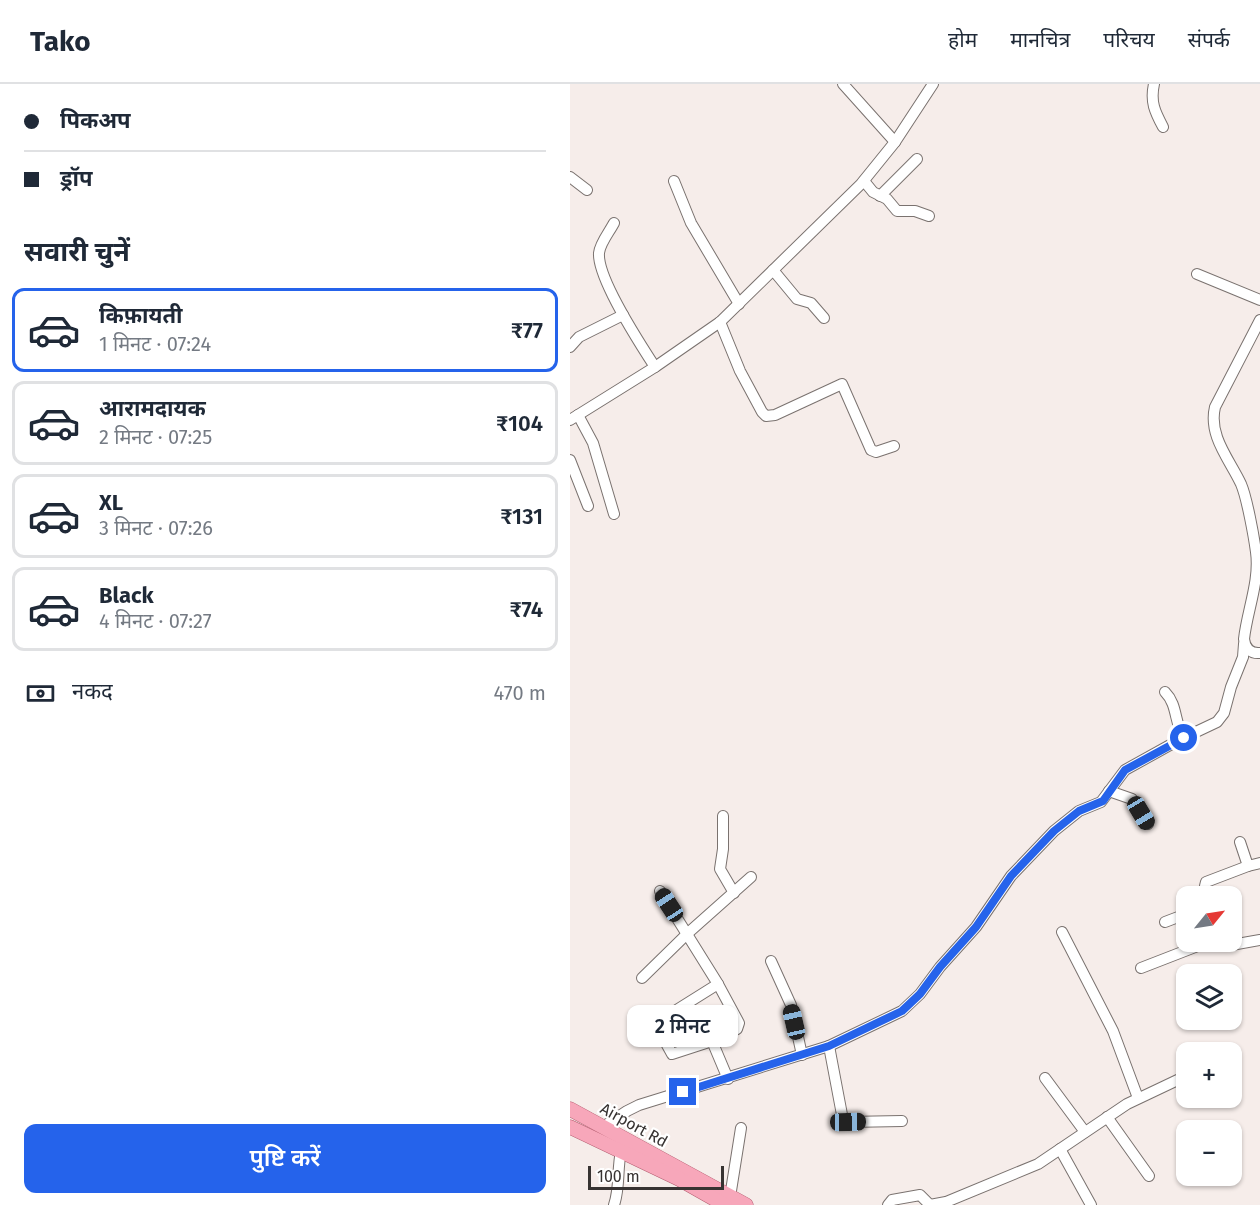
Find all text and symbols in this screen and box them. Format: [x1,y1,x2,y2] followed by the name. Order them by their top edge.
[30,25,91,58] text: Tako
[948,27,977,53] text: होम
[1010,27,1070,53] text: मानचित्र
[1103,27,1155,53] text: परिचय
[1188,27,1230,53] text: संपर्क
[60,107,131,134] text: पिकअप
[60,165,93,192] text: ड्रॉप
[24,236,130,268] text: सवारी चुनें
[99,302,183,329] text: किफ़ायती
[27,303,81,357] icon: car
[511,317,543,344] text: ₹77
[99,332,211,356] text: 1 मिनट · 07:24
[99,395,206,422] text: आरामदायक
[27,396,81,450] icon: car
[496,410,543,437] text: ₹104
[99,425,212,449] text: 2 मिनट · 07:25
[27,489,81,543] icon: car
[99,489,123,516] text: XL
[500,503,543,530] text: ₹131
[99,516,213,540] text: 3 मिनट · 07:26
[27,582,81,636] icon: car
[99,582,154,609] text: Black
[510,596,543,623] text: ₹74
[99,609,212,633] text: 4 मिनट · 07:27
[24,677,57,710] icon: cash
[72,678,113,705] text: नकद
[494,681,546,705] text: 470 m
[1170,724,1197,751] route start
[1124,793,1158,833] car
[652,885,686,925] car
[1176,886,1242,952] north arrow
[1176,886,1242,1186] map controls
[1176,964,1242,1030] button: layers
[781,1002,807,1042] car
[627,1005,738,1047] callout: 2 मिनट
[655,1014,710,1038] text: 2 मिनट
[1176,1042,1242,1108] button: +
[669,1078,696,1105] route end
[597,1099,671,1151] street label: Airport Rd
[830,1113,866,1131] car
[1176,1120,1242,1186] button: −
[24,1124,546,1193] button: पुष्टि करें
[588,1163,724,1190] scale bar
[597,1167,640,1186] text: 100 m

